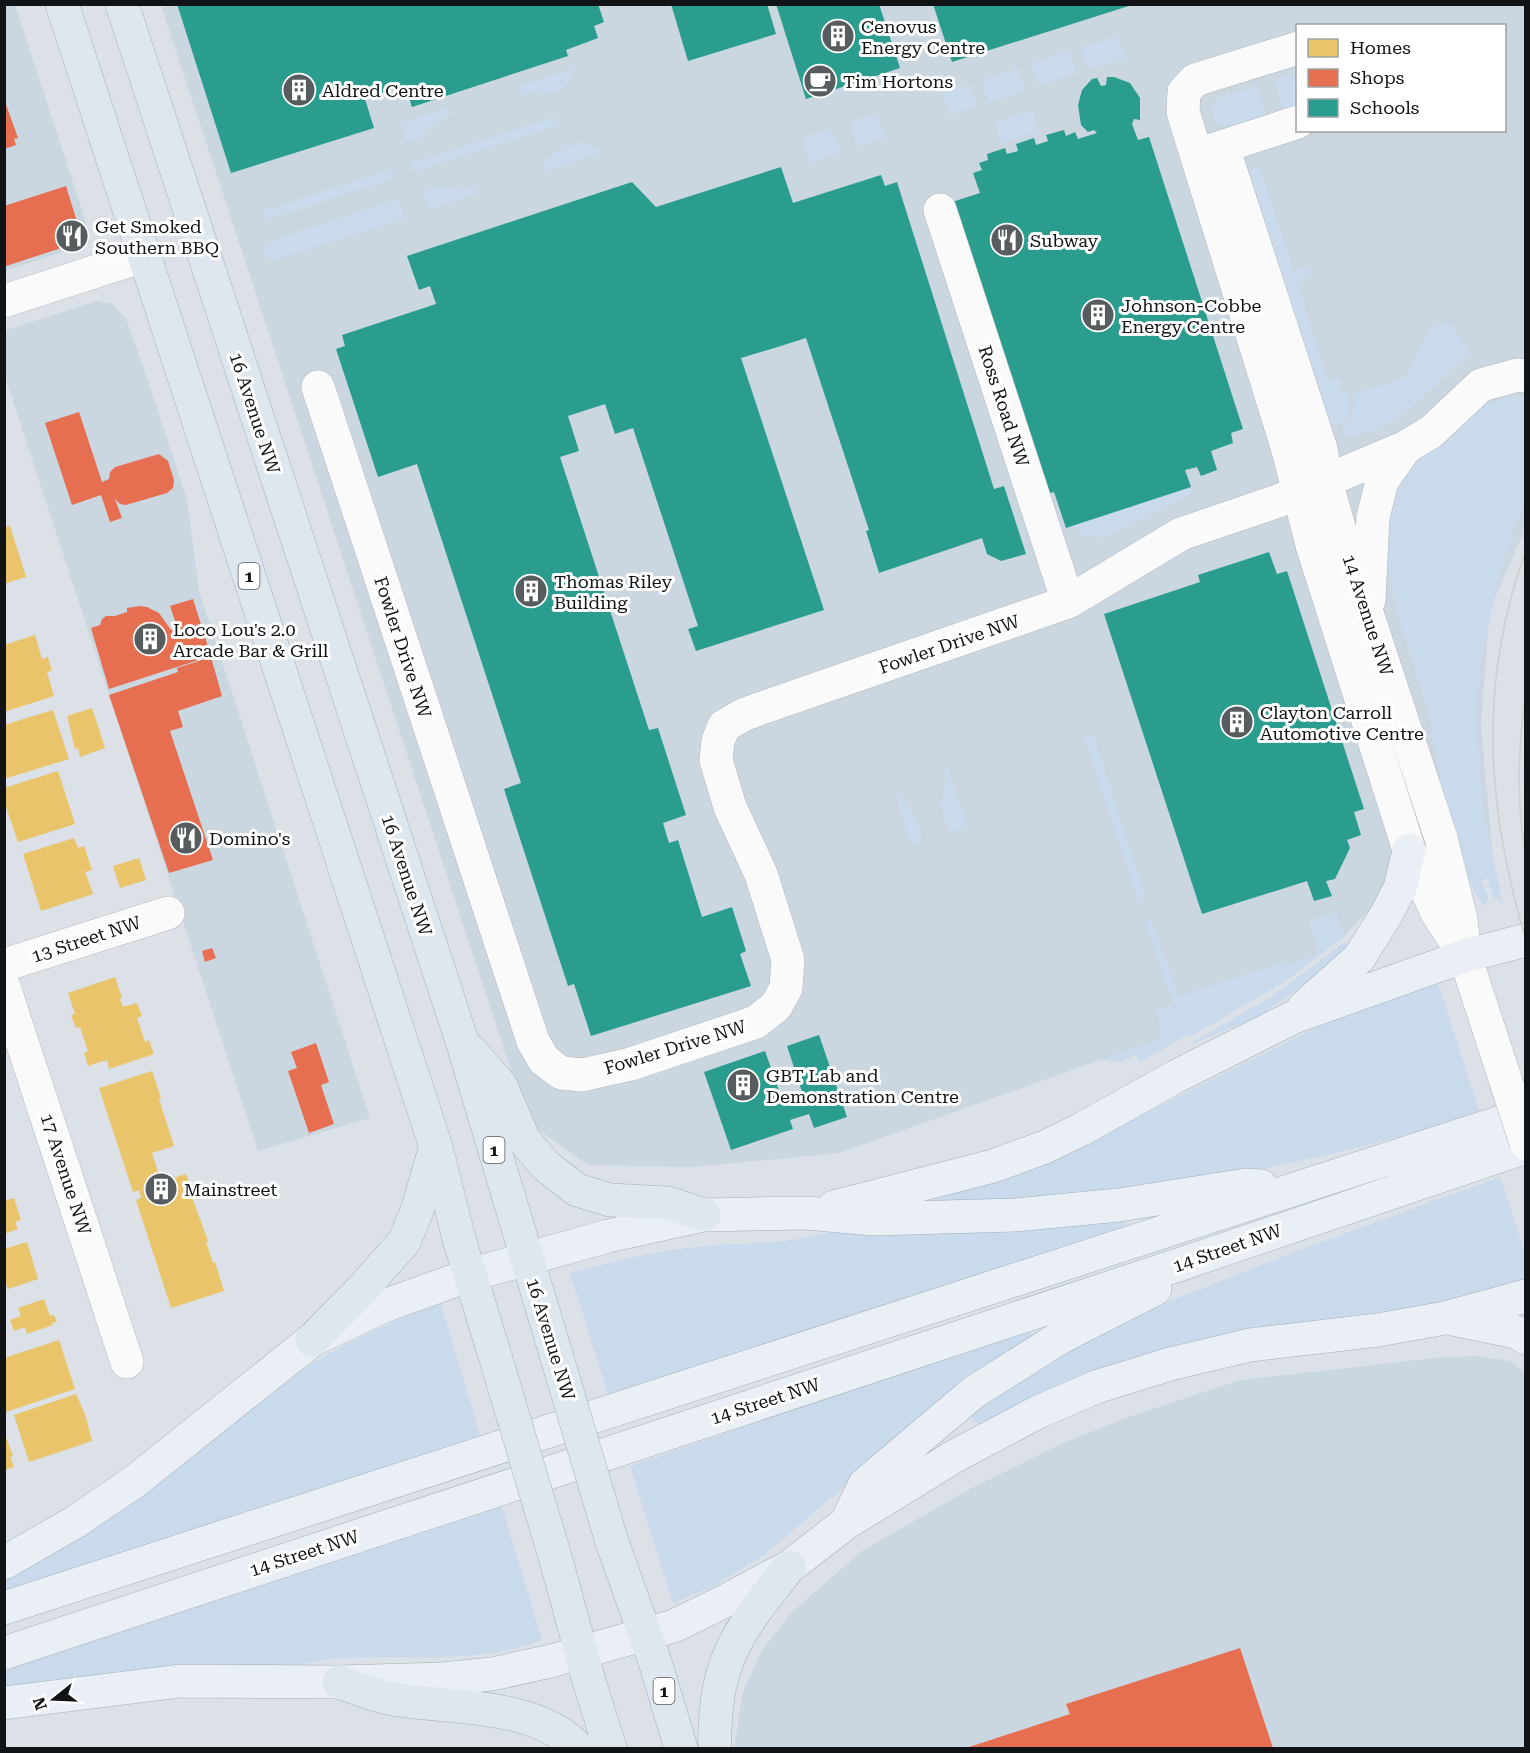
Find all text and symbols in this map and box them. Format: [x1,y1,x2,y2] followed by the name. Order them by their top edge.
[861,16,985,58] place label: Cenovus Energy Centre
[820,18,856,54] building icon: Cenovus Energy Centre
[1296,24,1506,132] legend
[1350,37,1411,58] text: Homes
[802,63,838,99] cafe icon: Tim Hortons
[1350,67,1404,88] text: Shops
[843,71,953,92] place label: Tim Hortons
[281,72,317,108] building icon: Aldred Centre
[322,80,444,101] place label: Aldred Centre
[1350,97,1419,118] text: Schools
[95,216,219,258] place label: Get Smoked Southern BBQ
[54,218,90,254] restaurant icon: Get Smoked Southern BBQ
[989,222,1025,258] restaurant icon: Subway
[1030,230,1099,251] place label: Subway
[1121,295,1262,337] place label: Johnson-Cobbe Energy Centre
[1080,297,1116,333] building icon: Johnson-Cobbe Energy Centre
[975,343,1034,470] street label: Ross Road NW
[225,350,285,477] street label: 16 Avenue NW
[1338,552,1398,679] street label: 14 Avenue NW
[238,563,260,589] road number: 1
[554,571,673,613] place label: Thomas Riley Building
[513,573,549,609] building icon: Thomas Riley Building
[370,574,436,721] street label: Fowler Drive NW
[876,610,1023,678] street label: Fowler Drive NW
[173,619,329,661] place label: Loco Lou's 2.0 Arcade Bar & Grill
[132,621,168,657] building icon: Loco Lou's 2.0 Arcade Bar & Grill
[1260,702,1424,744] place label: Clayton Carroll Automotive Centre
[1219,704,1255,740] building icon: Clayton Carroll Automotive Centre
[377,812,437,939] street label: 16 Avenue NW
[168,820,204,856] restaurant icon: Domino's
[209,828,290,849] place label: Domino's
[29,911,144,967] street label: 13 Street NW
[602,1015,749,1079] street label: Fowler Drive NW
[766,1065,959,1107] place label: GBT Lab and Demonstration Centre
[725,1067,761,1103] building icon: GBT Lab and Demonstration Centre
[36,1111,96,1238] street label: 17 Avenue NW
[484,1137,504,1163] road number: 1
[143,1171,179,1207] building icon: Mainstreet
[184,1179,277,1200] place label: Mainstreet
[1170,1219,1285,1276] street label: 14 Street NW
[522,1275,580,1403] street label: 16 Avenue NW
[708,1373,823,1429] street label: 14 Street NW
[247,1525,362,1581] street label: 14 Street NW
[24,1669,84,1729] north arrow
[654,1678,674,1704] road number: 1
[29,1695,51,1712] text: N

